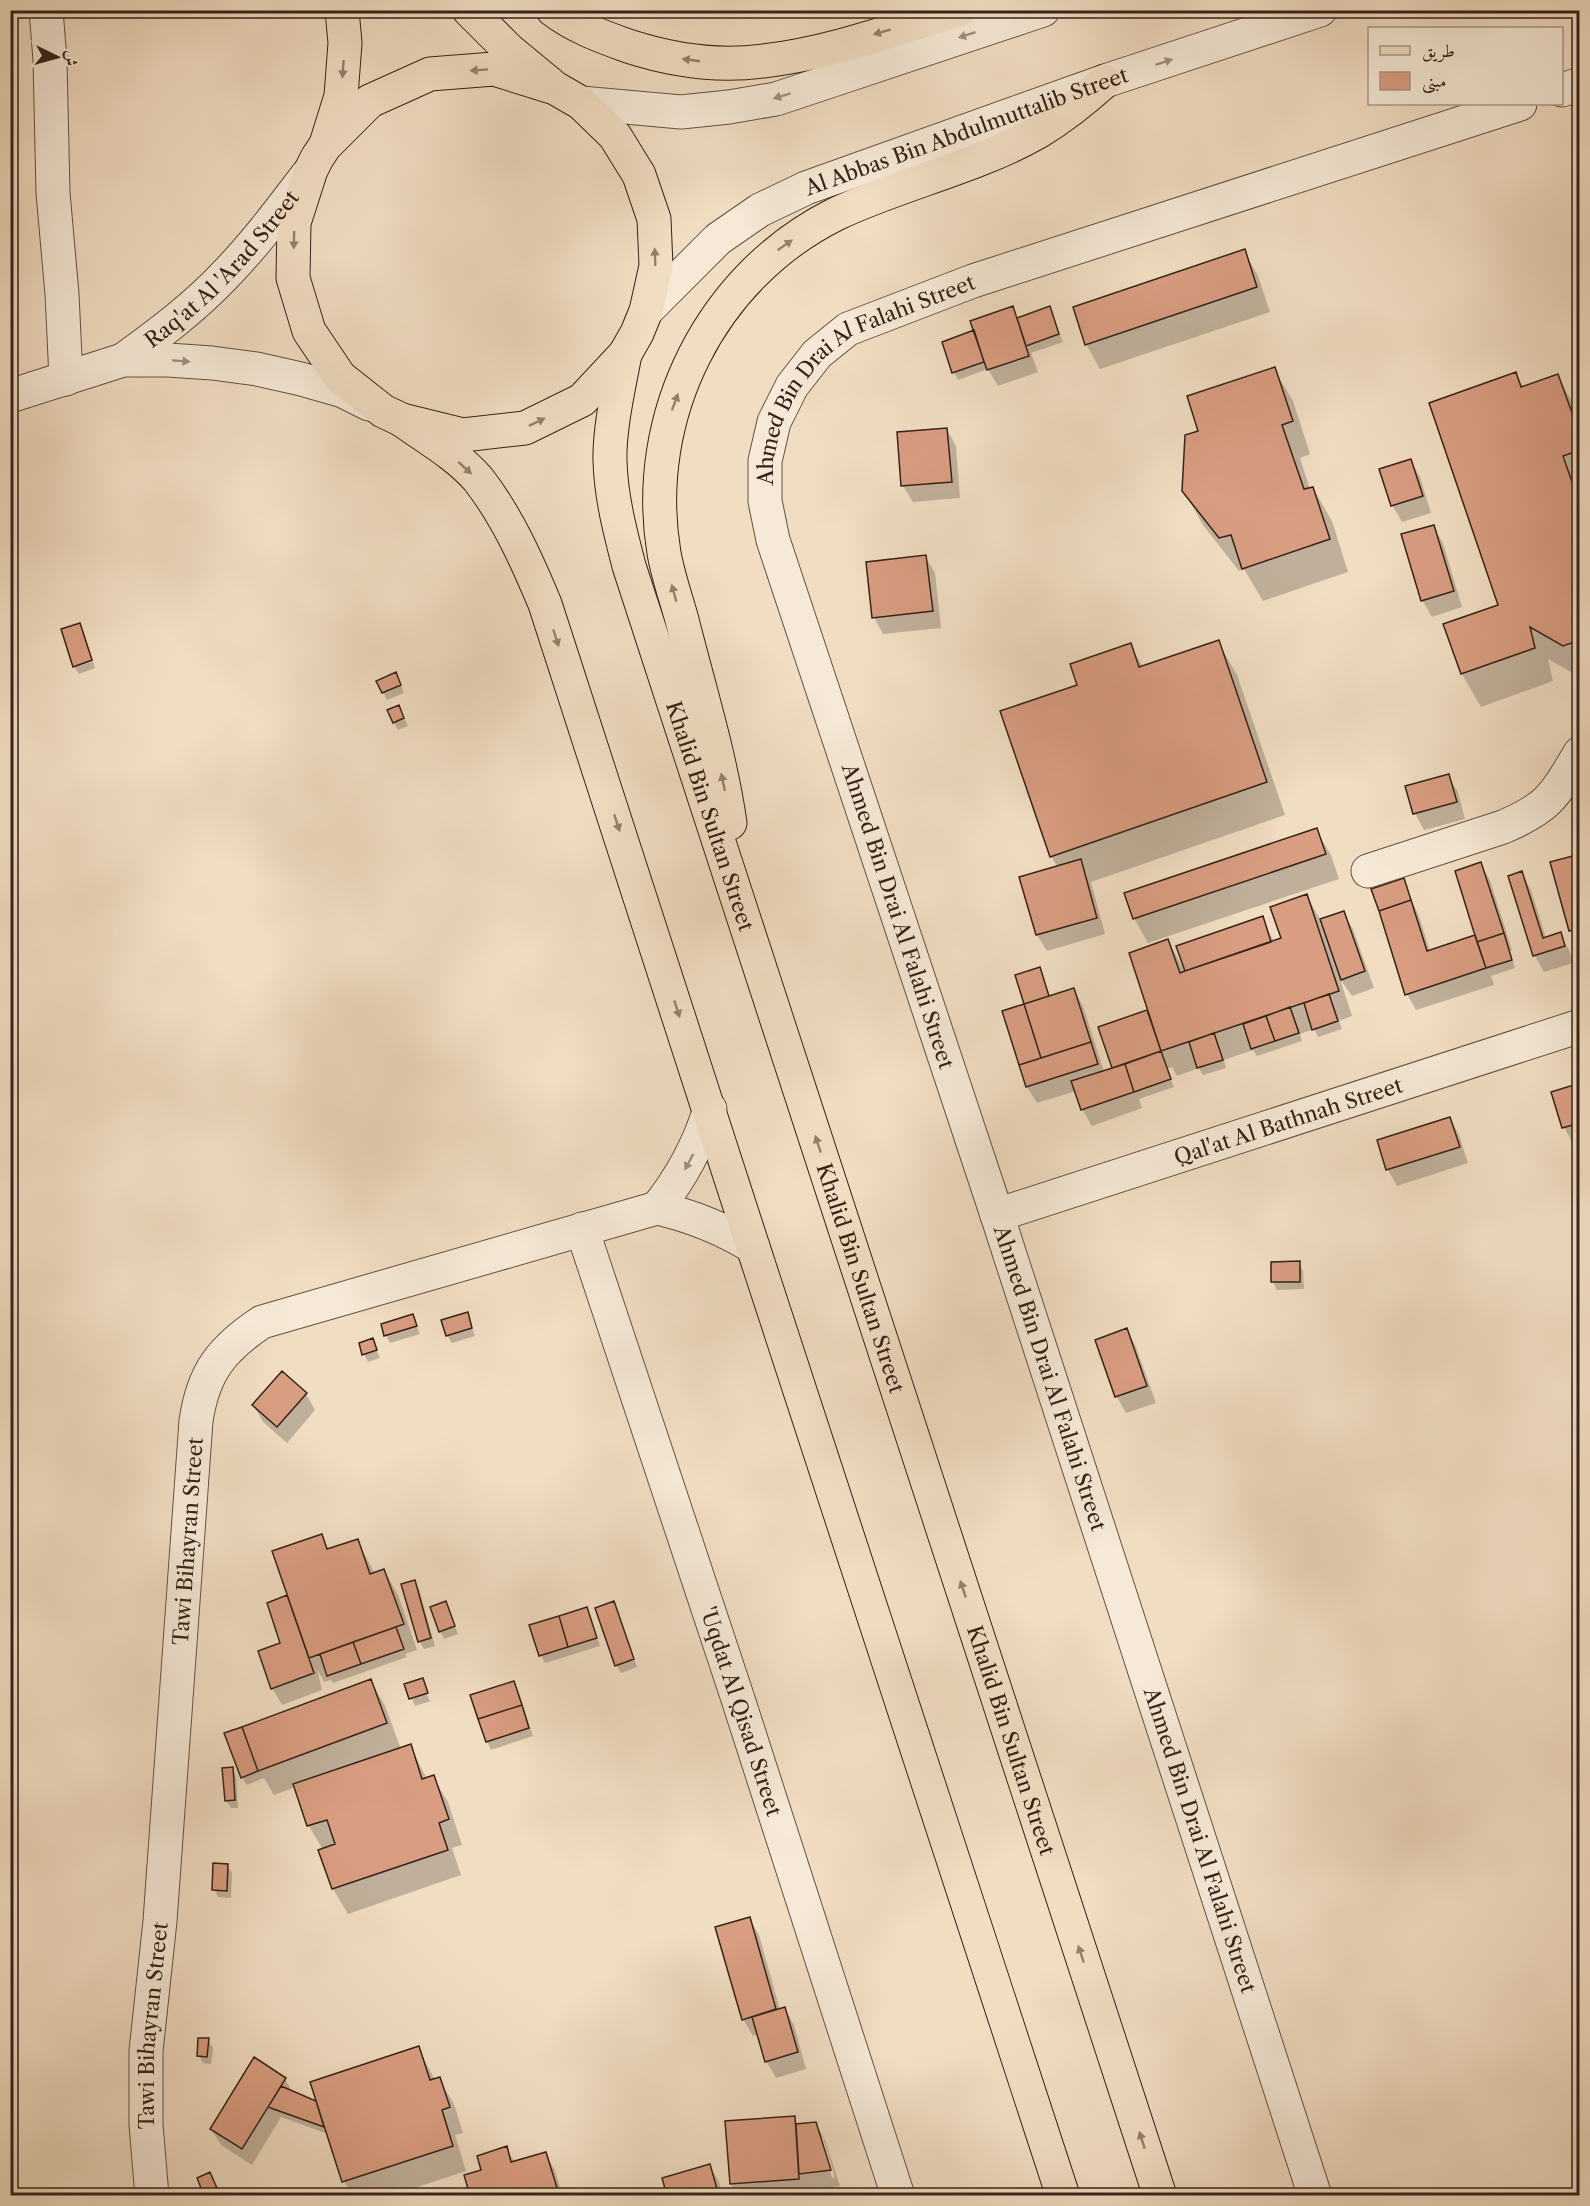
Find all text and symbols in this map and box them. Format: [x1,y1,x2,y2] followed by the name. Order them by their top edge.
[27,27,87,87] north arrow
[1368,27,1563,105] legend
[873,28,891,38] one-way arrow
[958,31,976,41] one-way arrow
[1422,40,1455,63] text: طريق
[61,50,83,67] text: ش
[681,55,700,64] one-way arrow
[1155,57,1173,66] one-way arrow
[338,59,348,78] one-way arrow
[800,62,1132,200] street label: Al Abbas Bin Abdulmuttalib Street
[469,66,488,75] one-way arrow
[1422,70,1447,94] text: مبنى
[773,92,791,101] one-way arrow
[139,185,304,352] street label: Raq'at Al 'Arad Street
[289,231,299,250] one-way arrow
[777,239,793,251] one-way arrow
[650,247,660,266] one-way arrow
[753,269,979,486] street label: Ahmed Bin Drai Al Falahi Street
[172,357,191,366] one-way arrow
[670,393,680,411] one-way arrow
[529,417,546,426] one-way arrow
[457,461,472,474] one-way arrow
[669,584,679,603] one-way arrow
[552,629,562,647] one-way arrow
[661,698,760,934] street label: Khalid Bin Sultan Street
[836,759,959,1072] street label: Ahmed Bin Drai Al Falahi Street
[718,773,728,791] one-way arrow
[612,814,622,832] one-way arrow
[673,1000,682,1018] one-way arrow
[1171,1072,1406,1169] street label: Qal'at Al Bathnah Street
[813,1135,822,1153] one-way arrow
[684,1153,694,1170] one-way arrow
[812,1160,910,1397] street label: Khalid Bin Sultan Street
[988,1221,1111,1534] street label: Ahmed Bin Drai Al Falahi Street
[167,1436,207,1646] street label: Tawi Bihayran Street
[957,1580,967,1598] one-way arrow
[696,1604,787,1820] street label: 'Uqdat Al Qisad Street
[962,1622,1061,1859] street label: Khalid Bin Sultan Street
[1138,1683,1261,1996] street label: Ahmed Bin Drai Al Falahi Street
[133,1920,172,2129] street label: Tawi Bihayran Street
[1076,1945,1086,1963] one-way arrow
[1137,2131,1146,2149] one-way arrow

